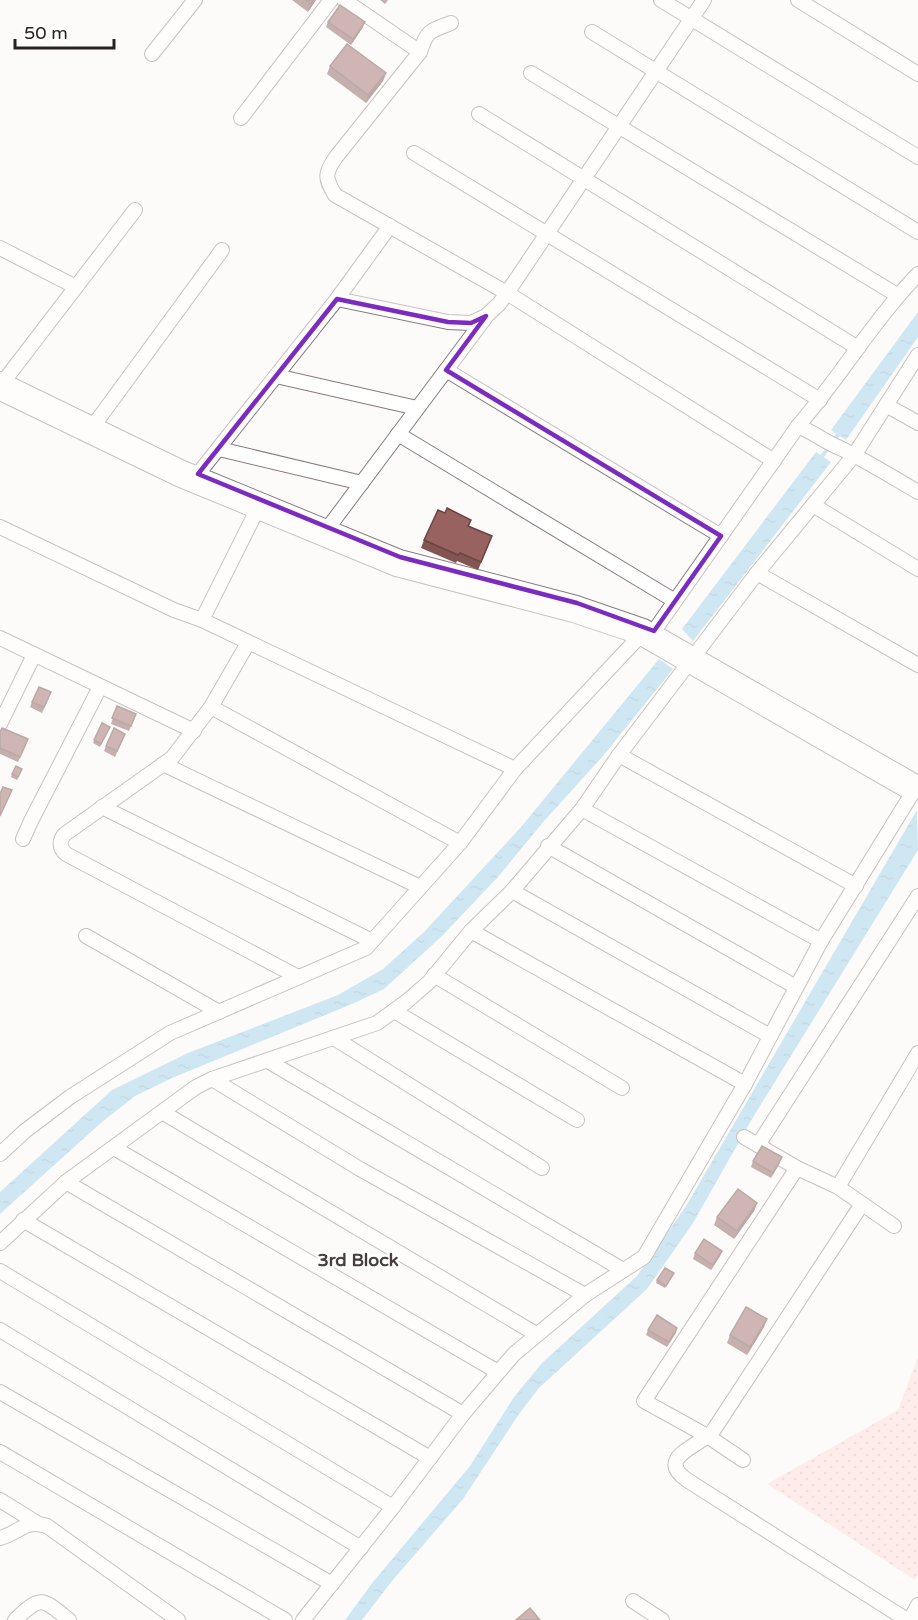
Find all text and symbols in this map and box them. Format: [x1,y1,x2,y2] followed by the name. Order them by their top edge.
[15,12,114,50] scale bar
[24,22,68,44] text: 50 m
[317,1249,399,1271] district label: 3rd Block

